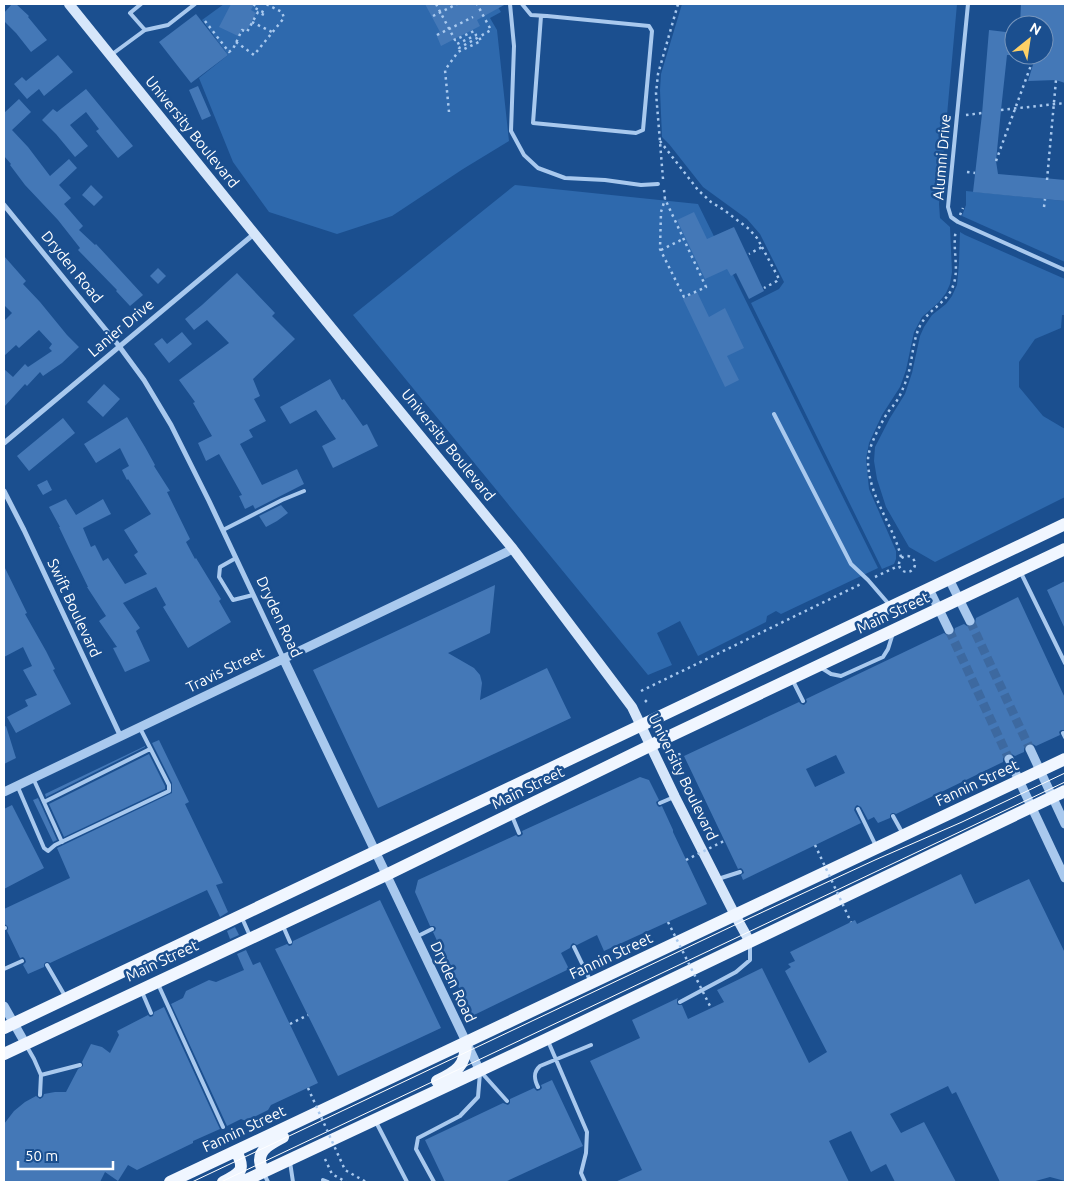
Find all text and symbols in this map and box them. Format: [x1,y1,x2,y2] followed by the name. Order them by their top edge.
[1004,15,1054,65] north arrow
[1027,19,1044,38] text: N
[142,72,243,191] street label: University Boulevard
[929,113,954,201] street label: Alumni Drive
[38,227,107,306] street label: Dryden Road
[84,295,157,360] street label: Lanier Drive
[398,385,499,504] street label: University Boulevard
[44,556,105,660] street label: Swift Boulevard
[253,574,306,660] street label: Dryden Road
[854,588,932,637] street label: Main Street
[183,643,266,696] street label: Travis Street
[645,711,722,843] street label: University Boulevard
[933,756,1021,809] street label: Fannin Street
[489,763,567,812] street label: Main Street
[567,929,655,982] street label: Fannin Street
[123,936,201,985] street label: Main Street
[427,939,480,1025] street label: Dryden Road
[200,1102,288,1155] street label: Fannin Street
[18,1138,112,1170] scale bar
[25,1147,58,1164] text: 50 m

